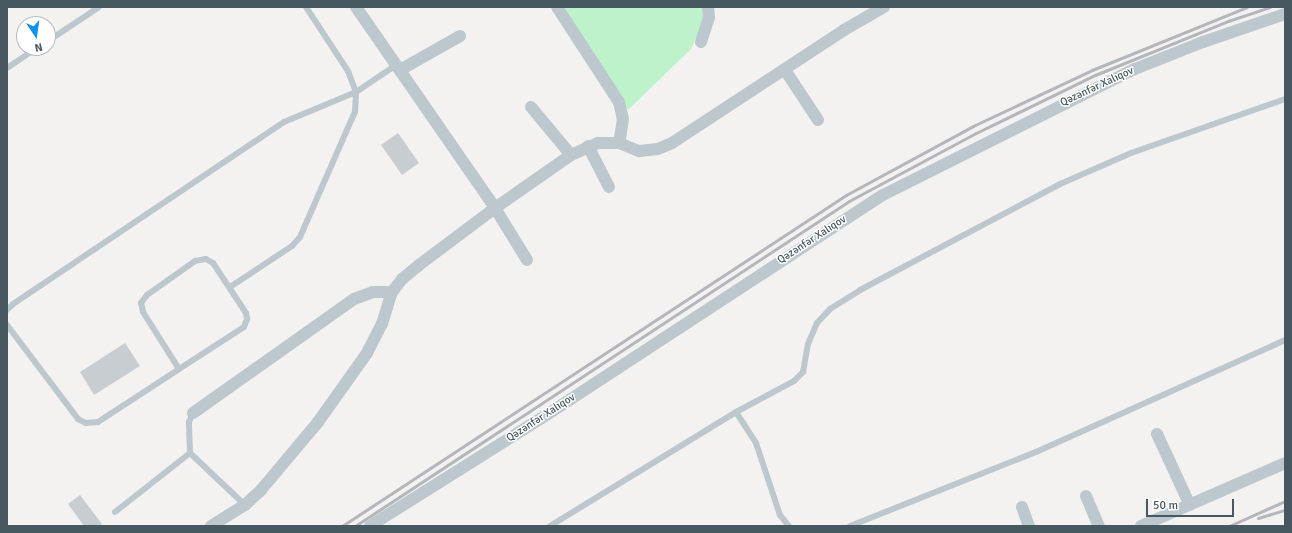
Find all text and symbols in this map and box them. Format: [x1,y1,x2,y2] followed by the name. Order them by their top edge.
[16,16,56,56] north arrow
[33,40,44,54] text: N
[1058,64,1136,110] street label: Qəzənfər Xalıqov
[775,213,849,267] street label: Qəzənfər Xalıqov
[504,391,578,445] street label: Qəzənfər Xalıqov
[1148,491,1236,517] scale bar
[1153,498,1178,513] text: 50 m

